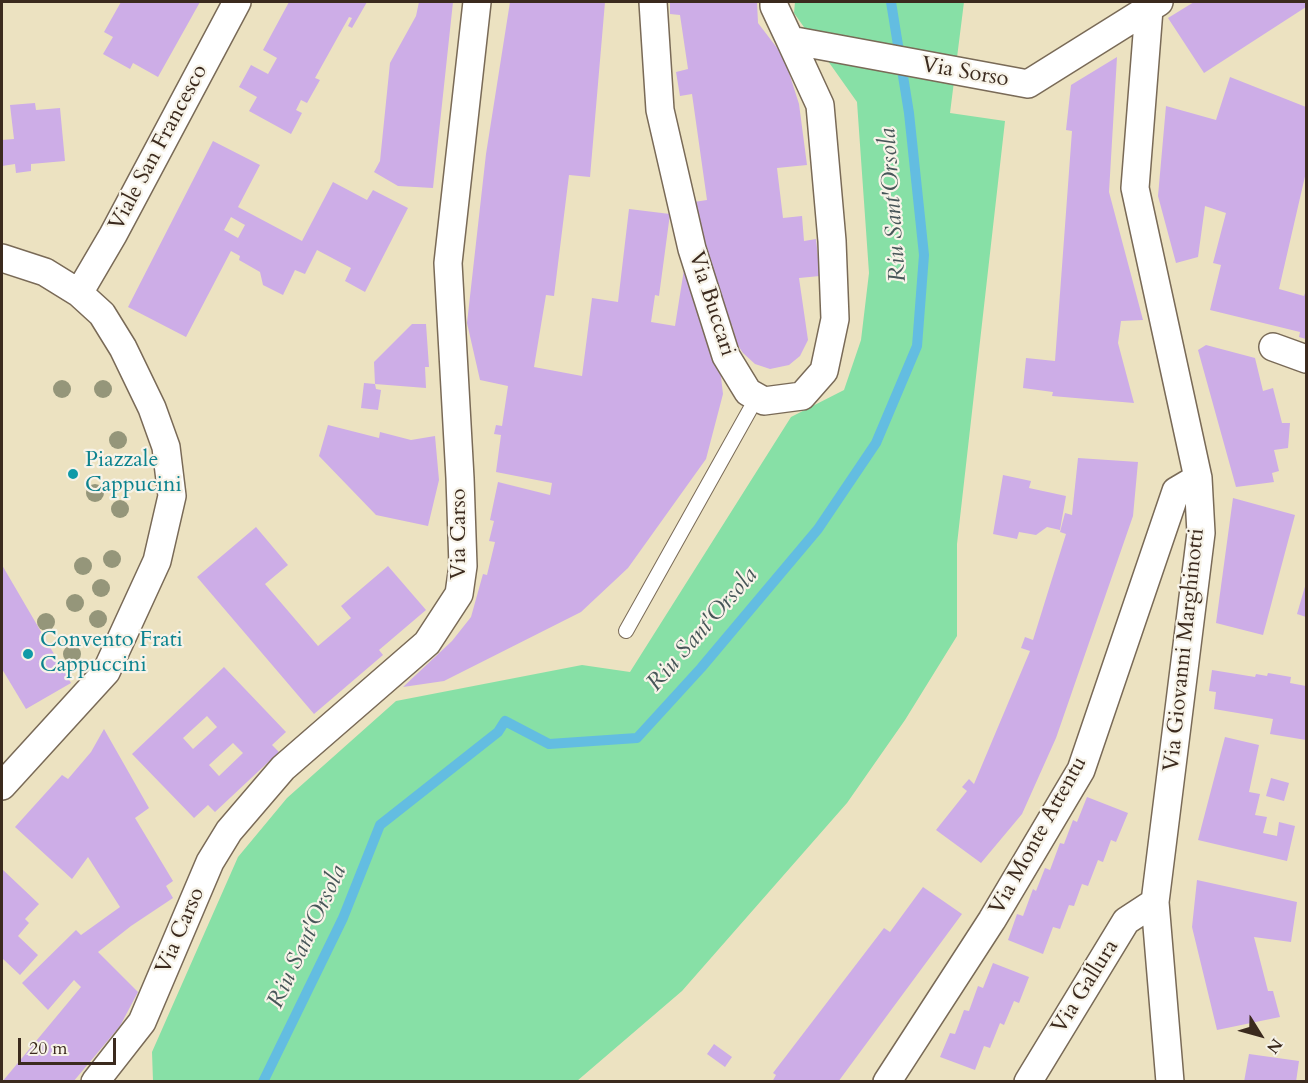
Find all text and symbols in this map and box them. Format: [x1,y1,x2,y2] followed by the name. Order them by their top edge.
[919,52,1011,94] street label: Via Sorso
[104,60,214,236] street label: Viale San Francesco
[874,127,914,283] water label: Riu Sant'Orsola
[682,248,740,360] street label: Via Buccari
[85,448,182,500] place label: Piazzale Cappucini
[66,467,80,481] marker: Piazzale Cappucini
[447,488,473,580] street label: Via Carso
[1159,527,1211,773] street label: Via Giovanni Marghinotti
[641,562,765,698] water label: Riu Sant'Orsola
[40,628,183,680] place label: Convento Frati Cappuccini
[21,647,35,661] marker: Convento Frati Cappuccini
[985,752,1093,920] street label: Via Monte Attentu
[262,861,354,1013] water label: Riu Sant'Orsola
[151,884,211,978] street label: Via Carso
[1047,935,1125,1039] street label: Via Gallura
[1230,1005,1290,1065] north arrow
[21,1026,118,1064] scale bar
[1261,1034,1287,1058] text: N
[29,1036,68,1061] text: 20 m

